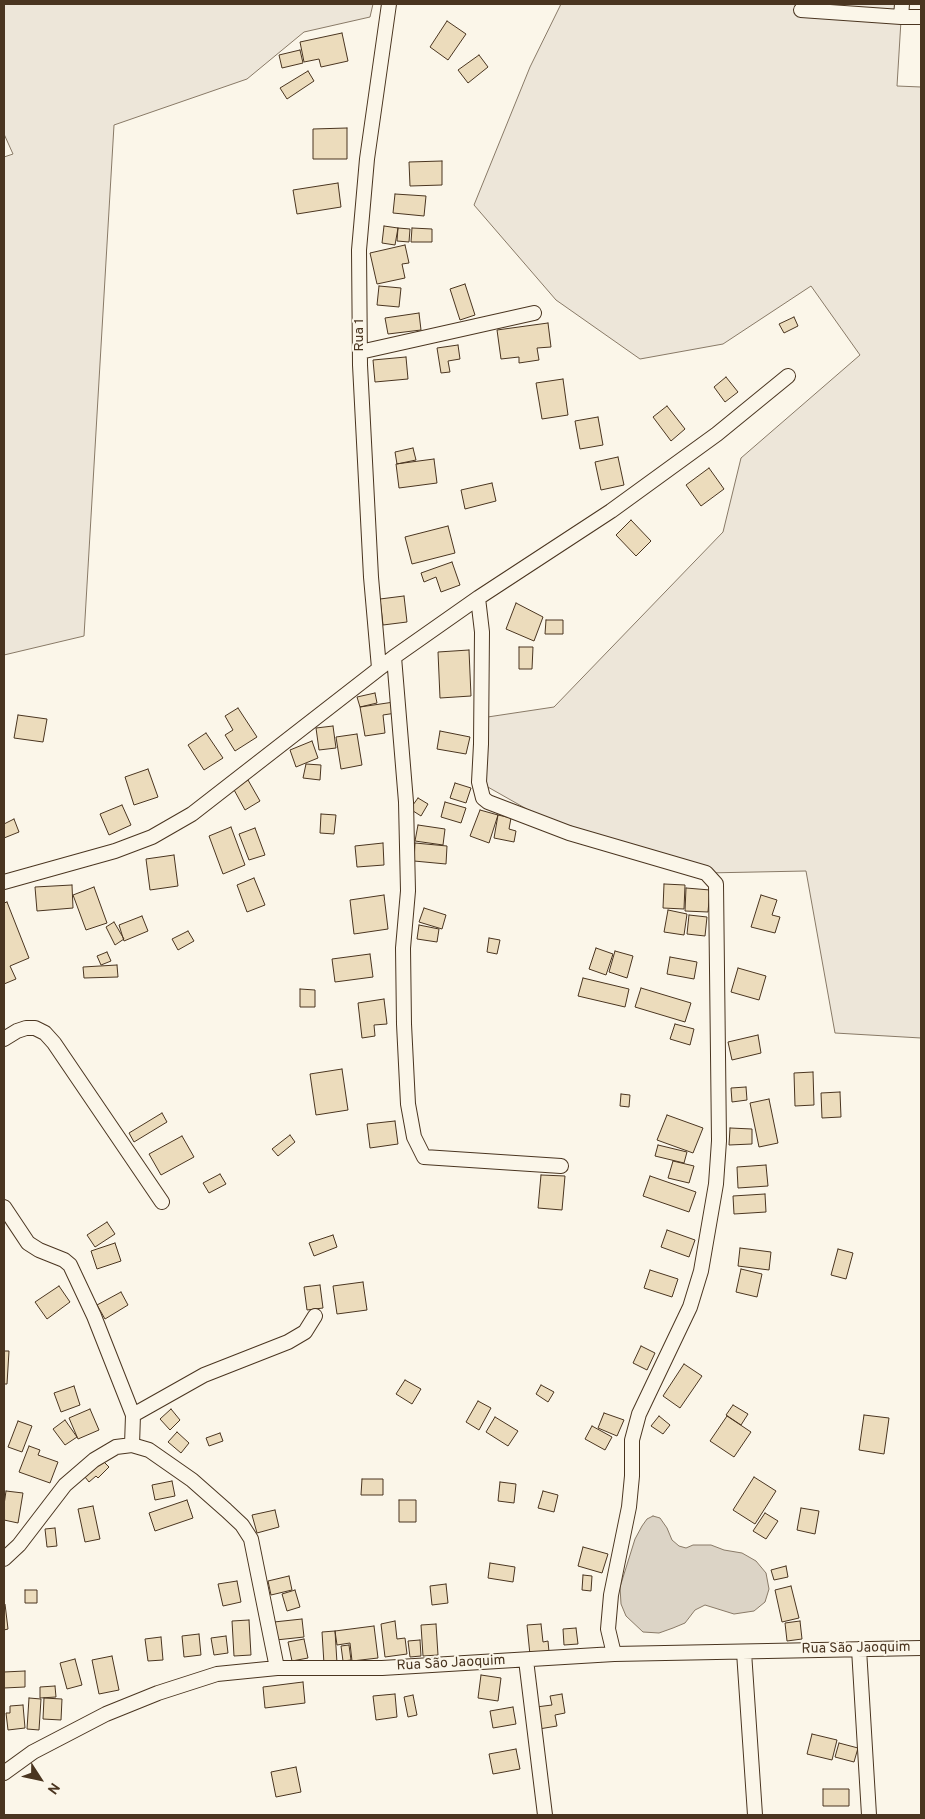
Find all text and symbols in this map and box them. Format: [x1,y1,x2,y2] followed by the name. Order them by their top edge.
[352,319,368,351] street label: Rua 1
[801,1640,911,1658] street label: Rua São Jaoquim
[396,1653,506,1675] street label: Rua São Jaoquim
[15,1754,65,1804] north arrow
[43,1779,63,1797] text: N

